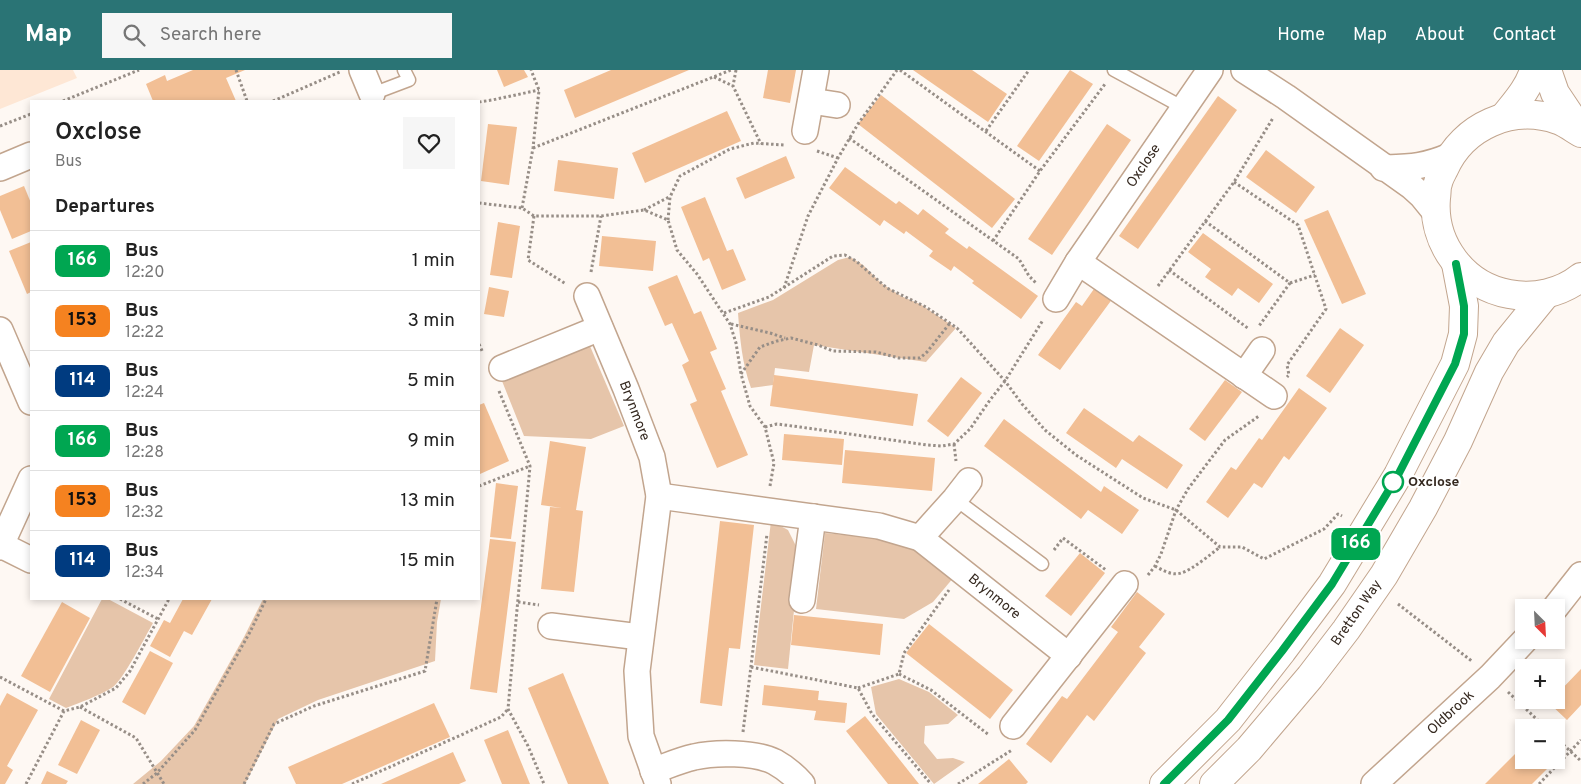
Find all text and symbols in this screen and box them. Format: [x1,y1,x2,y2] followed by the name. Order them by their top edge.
[102,13,452,58] search box
[25,20,72,50] text: Map
[120,21,148,49] icon: search
[160,23,261,47] text: Search here
[1277,24,1325,47] text: Home
[1353,24,1387,47] text: Map
[1415,24,1464,47] text: About
[1492,24,1556,47] text: Contact
[403,117,455,169] button: heart
[55,118,142,148] text: Oxclose
[1123,141,1165,191] street label: Oxclose
[55,152,82,172] text: Bus
[55,195,155,219] text: Departures
[125,239,159,263] text: Bus
[68,249,97,272] text: 166
[412,249,455,273] text: 1 min
[125,263,164,283] text: 12:20
[125,299,159,323] text: Bus
[68,309,97,332] text: 153
[407,309,455,333] text: 3 min
[125,323,164,343] text: 12:22
[125,359,159,383] text: Bus
[70,369,95,392] text: 114
[407,369,455,393] text: 5 min
[615,379,653,443] street label: Brynmore
[125,383,164,403] text: 12:24
[125,419,159,443] text: Bus
[68,429,97,452] text: 166
[408,429,455,453] text: 9 min
[125,443,164,463] text: 12:28
[1382,471,1404,493] marker: Oxclose
[1408,474,1460,491] place label: Oxclose
[125,479,159,503] text: Bus
[68,489,97,512] text: 153
[400,489,455,513] text: 13 min
[125,503,163,523] text: 12:32
[1327,528,1385,560] line badge: 166
[1341,532,1371,555] text: 166
[125,539,159,563] text: Bus
[70,549,95,572] text: 114
[400,549,455,573] text: 15 min
[125,563,164,583] text: 12:34
[964,571,1024,623] street label: Brynmore
[1328,577,1386,649] street label: Bretton Way
[1515,599,1565,649] north arrow
[1515,599,1565,769] map controls
[1515,659,1565,709] button: +
[1424,687,1478,739] street label: Oldbrook
[1515,719,1565,769] button: −

